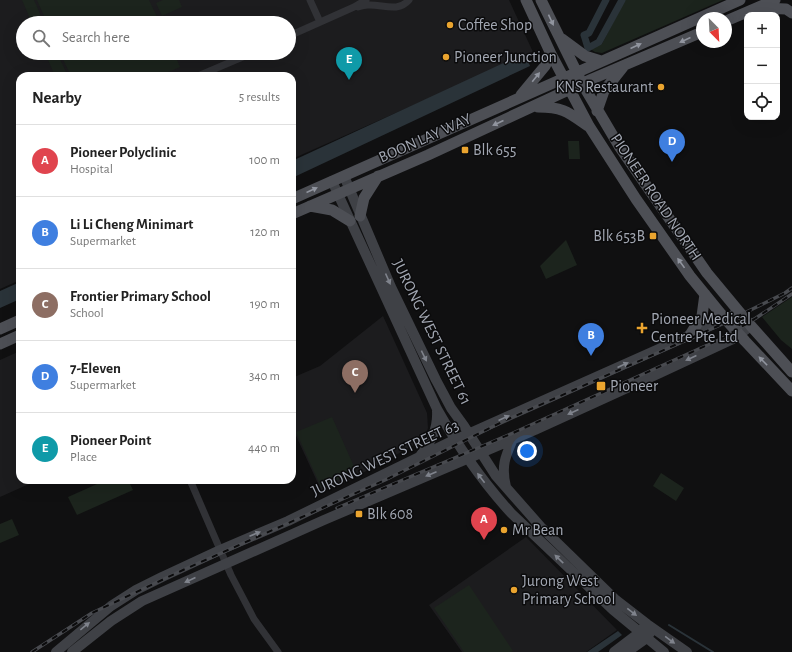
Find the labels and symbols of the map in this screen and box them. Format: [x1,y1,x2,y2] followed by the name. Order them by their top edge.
[696,12,732,48] north arrow
[548,14,554,25] one-way arrow
[458,17,532,33] place label: Coffee Shop
[445,20,455,30] marker: Coffee Shop
[678,37,690,43] one-way arrow
[631,43,642,49] one-way arrow
[336,47,362,80] pin: E
[454,49,557,65] place label: Pioneer Junction
[441,52,451,62] marker: Pioneer Junction
[532,72,540,83] one-way arrow
[555,79,653,95] place label: KNS Restaurant
[656,82,666,92] marker: KNS Restaurant
[376,110,474,166] street label: BOON LAY WAY
[492,120,504,126] one-way arrow
[659,129,685,162] pin: D
[606,130,706,264] street label: PIONEER ROAD NORTH
[473,142,516,158] place label: Blk 655
[460,145,470,155] marker: Blk 655
[306,187,318,194] one-way arrow
[593,228,645,244] place label: Blk 653B
[648,231,658,241] marker: Blk 653B
[390,257,474,407] street label: JURONG WEST STREET 61
[677,258,685,268] one-way arrow
[385,273,391,285] one-way arrow
[651,311,751,345] place label: Pioneer Medical Centre Pte Ltd
[636,322,648,334] marker: Pioneer Medical Centre Pte Ltd
[578,323,604,356] pin: B
[421,350,427,361] one-way arrow
[686,355,697,361] one-way arrow
[759,356,768,366] one-way arrow
[342,360,368,393] pin: C
[617,362,628,368] one-way arrow
[610,378,659,394] place label: Pioneer
[595,380,607,392] marker: Pioneer
[568,409,579,415] one-way arrow
[499,415,511,421] one-way arrow
[309,417,461,499] street label: JURONG WEST STREET 63
[517,441,537,461] your location
[425,471,436,477] one-way arrow
[477,472,486,483] one-way arrow
[367,506,413,522] place label: Blk 608
[471,507,497,540] pin: A
[354,509,364,519] marker: Blk 608
[512,522,564,538] place label: Mr Bean
[499,525,509,535] marker: Mr Bean
[250,531,262,537] one-way arrow
[554,554,564,563] one-way arrow
[522,573,615,608] place label: Jurong West Primary School
[185,577,196,583] one-way arrow
[509,585,519,595] marker: Jurong West Primary School
[626,608,637,616] one-way arrow
[80,622,91,631] one-way arrow
[665,636,676,644] one-way arrow

